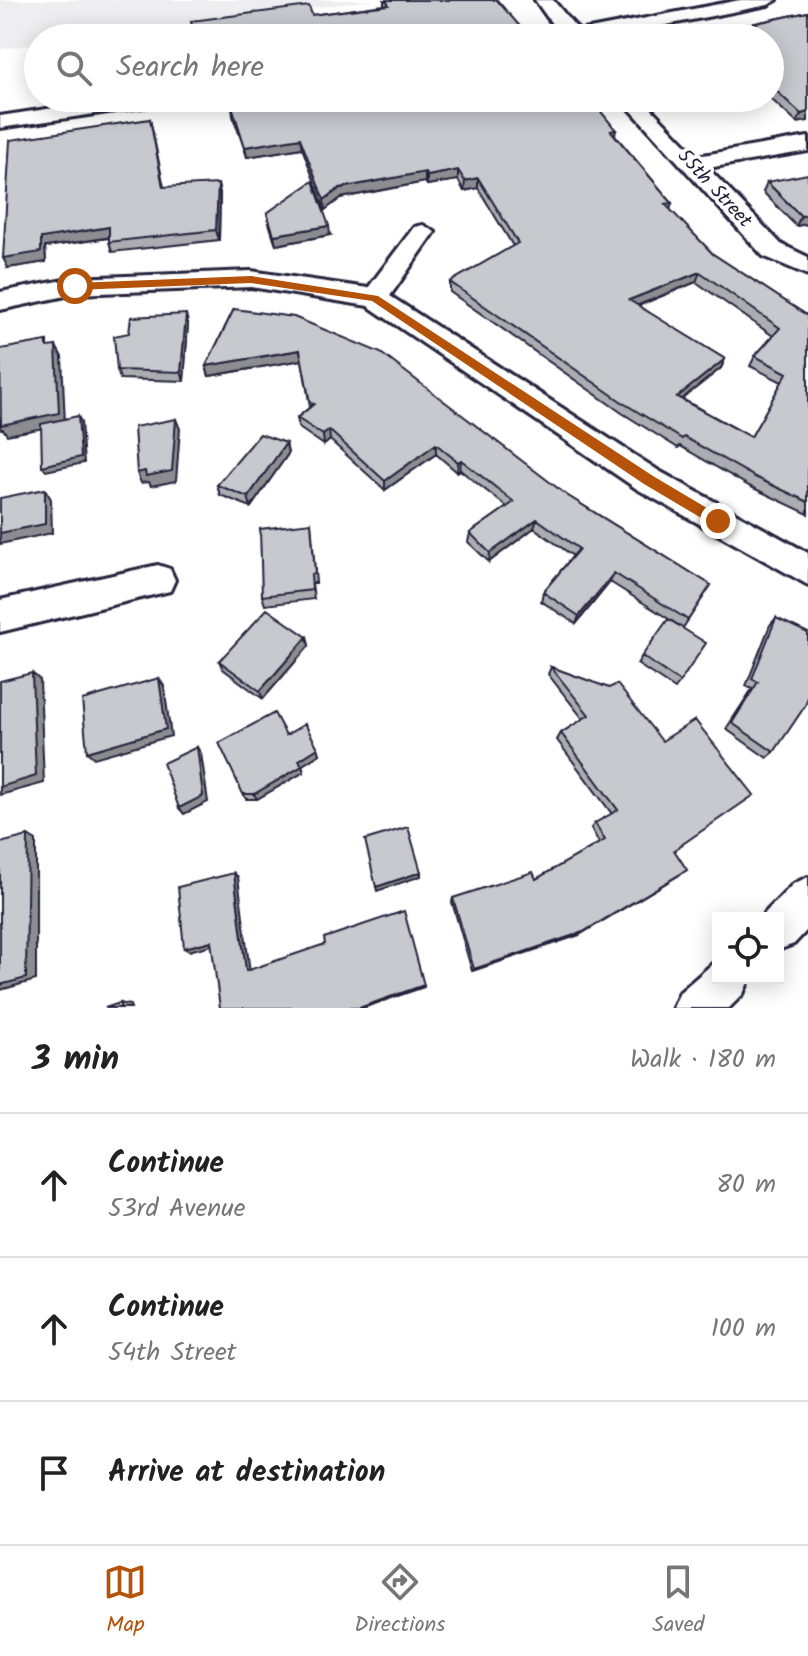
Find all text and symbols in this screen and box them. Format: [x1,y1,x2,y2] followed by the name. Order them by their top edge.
[24,24,784,112] search box
[116,44,264,92] text: Search here
[52,46,96,90] icon: search
[669,142,760,236] street label: 55th Street
[57,268,93,304] route start
[700,503,736,539] route end
[712,912,784,984] map controls
[712,912,784,984] button: locate
[32,1033,119,1087] text: 3 min
[630,1039,776,1081] text: Walk · 180 m
[108,1140,224,1188] text: Continue
[32,1163,76,1207] icon: ahead
[716,1164,776,1206] text: 80 m
[108,1188,245,1230] text: 53rd Avenue
[108,1284,224,1332] text: Continue
[32,1307,76,1351] icon: ahead
[711,1308,776,1350] text: 100 m
[108,1332,237,1374] text: 54th Street
[108,1449,385,1497] text: Arrive at destination
[32,1451,76,1495] icon: arrive
[103,1560,147,1643] tab: Map
[354,1560,446,1643] tab: Directions
[652,1560,705,1643] tab: Saved

